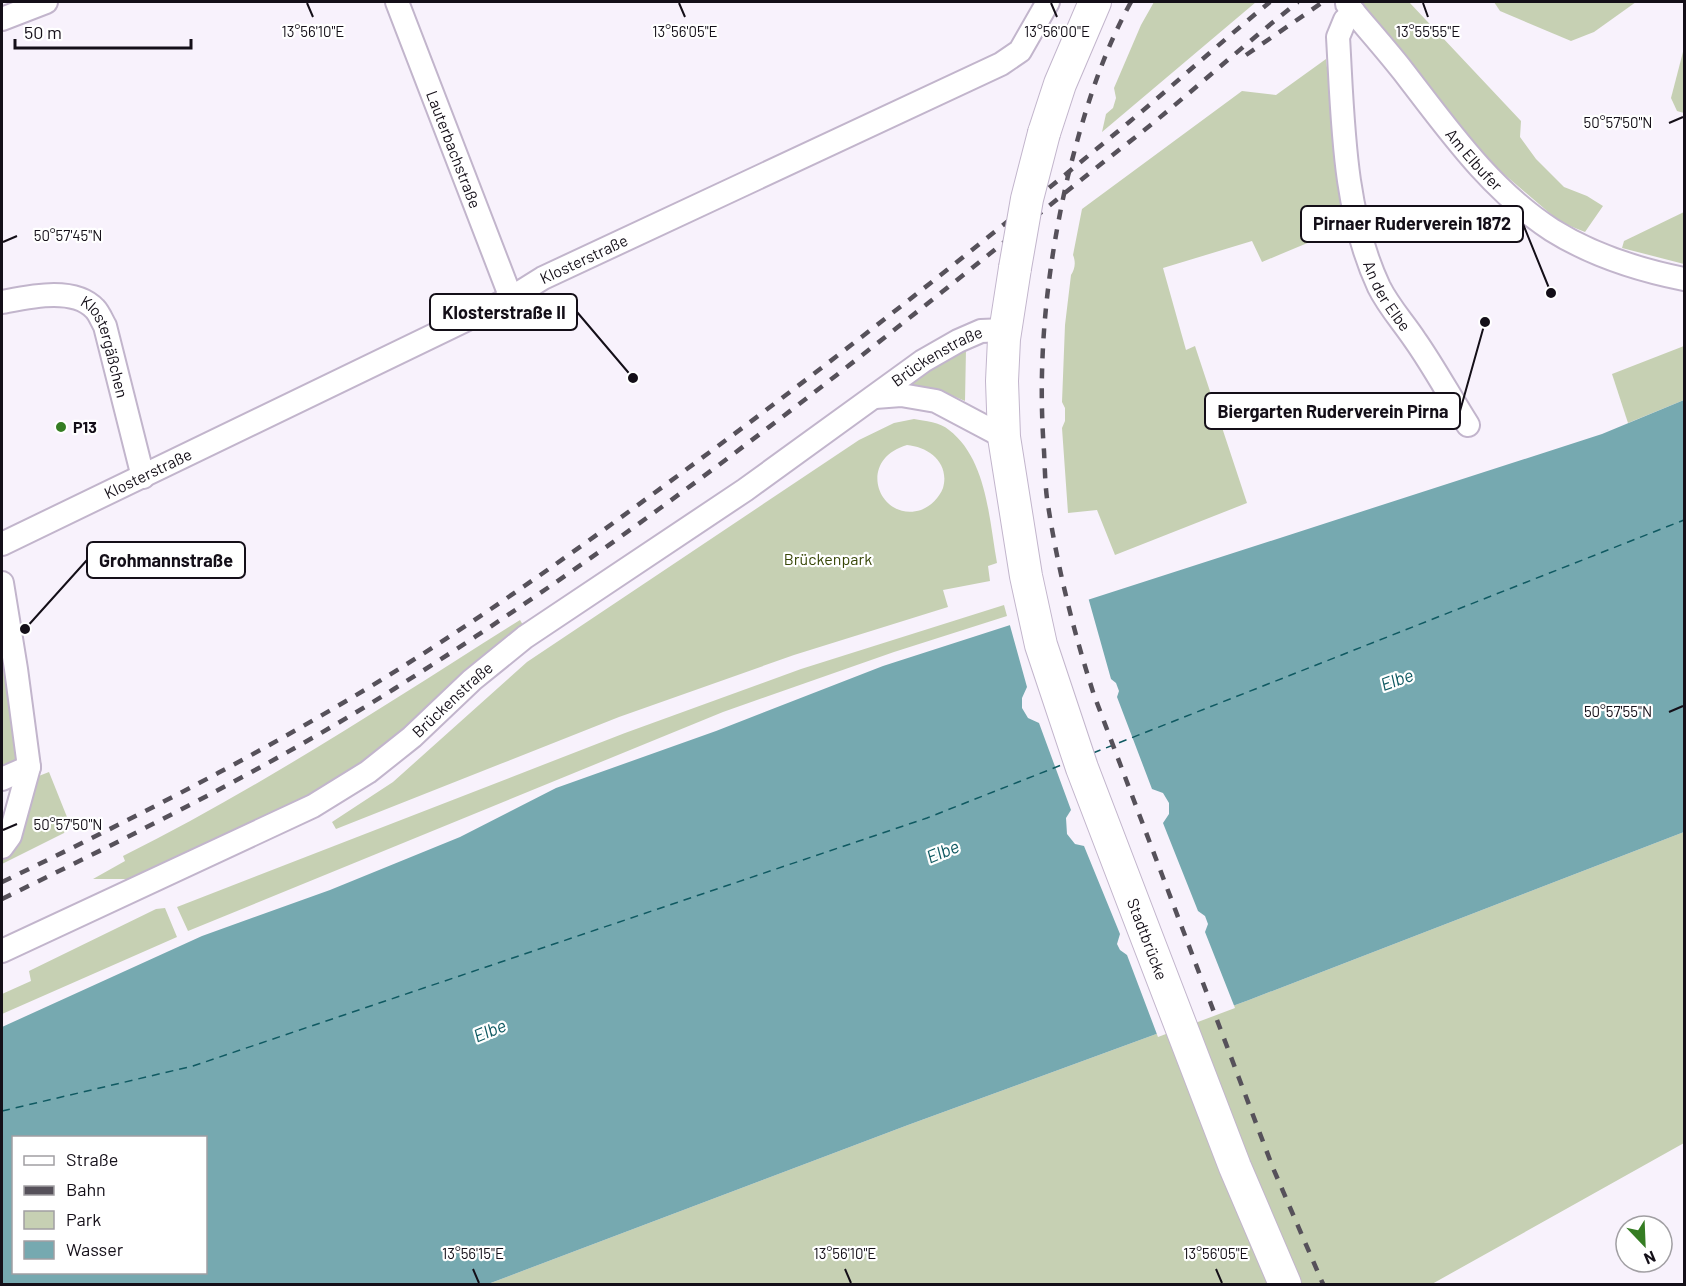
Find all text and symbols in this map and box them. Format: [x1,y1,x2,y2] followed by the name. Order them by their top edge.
[15,12,190,50] scale bar
[24,21,62,43] text: 50 m
[282,22,344,40] text: 13°56'10"E
[652,22,718,40] text: 13°56'05"E
[1024,22,1090,40] text: 13°56'00"E
[1396,22,1460,40] text: 13°55'55"E
[423,88,486,211] street label: Lauterbachstraße
[1584,113,1652,131] text: 50°57'50"N
[1442,125,1507,194] street label: Am Elbufer
[1301,206,1523,242] callout: Pirnaer Ruderverein 1872
[1313,212,1511,234] text: Pirnaer Ruderverein 1872
[34,226,102,244] text: 50°57'45"N
[537,230,630,287] street label: Klosterstraße
[1360,258,1415,334] street label: An der Elbe
[78,291,133,400] street label: Klostergäßchen
[430,294,577,330] callout: Klosterstraße II
[442,301,566,323] text: Klosterstraße II
[887,322,985,390] street label: Brückenstraße
[1205,393,1460,429] callout: Biergarten Ruderverein Pirna
[1217,400,1449,422] text: Biergarten Ruderverein Pirna
[73,417,97,436] place label: P13
[54,420,68,434] marker: P13
[101,444,194,502] street label: Klosterstraße
[87,542,245,578] callout: Grohmannstraße
[99,549,233,571] text: Grohmannstraße
[784,549,872,568] park label: Brückenpark
[408,657,496,741] street label: Brückenstraße
[1377,663,1416,695] water label: Elbe
[1584,702,1652,720] text: 50°57'55"N
[34,815,102,833] text: 50°57'50"N
[923,835,962,868] water label: Elbe
[1124,895,1172,982] street label: Stadtbrücke
[470,1014,509,1047] water label: Elbe
[12,1136,207,1274] legend
[66,1148,118,1170] text: Straße
[66,1178,106,1200] text: Bahn
[66,1208,101,1230] text: Park
[1614,1214,1674,1274] north arrow
[66,1238,124,1260] text: Wasser
[442,1244,504,1262] text: 13°56'15"E
[814,1244,876,1262] text: 13°56'10"E
[1183,1244,1249,1262] text: 13°56'05"E
[1641,1247,1659,1269] text: N

